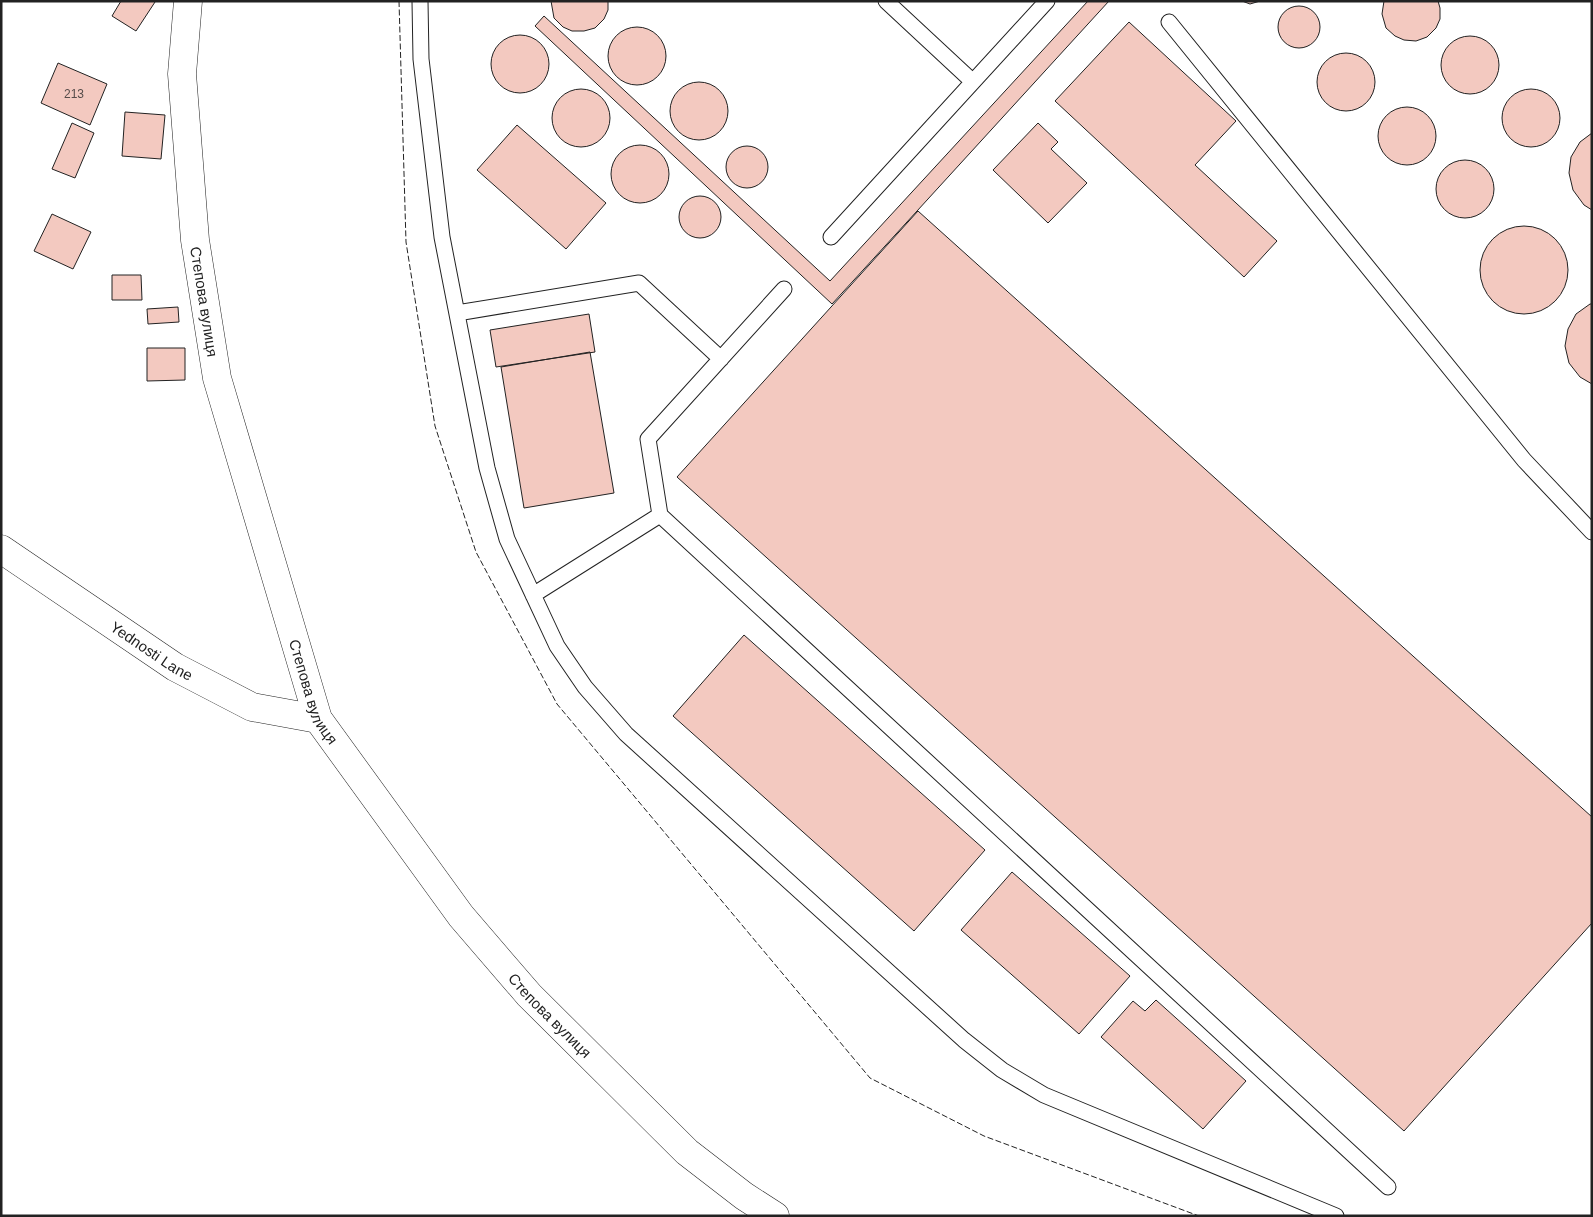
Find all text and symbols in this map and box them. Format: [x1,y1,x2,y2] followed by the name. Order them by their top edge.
[64,87,84,101] house number: 213
[188,245,222,358] street label: Степова вулиця
[108,618,196,683] street label: Yednosti Lane
[286,637,342,747] street label: Степова вулиця
[505,969,595,1061] street label: Степова вулиця

